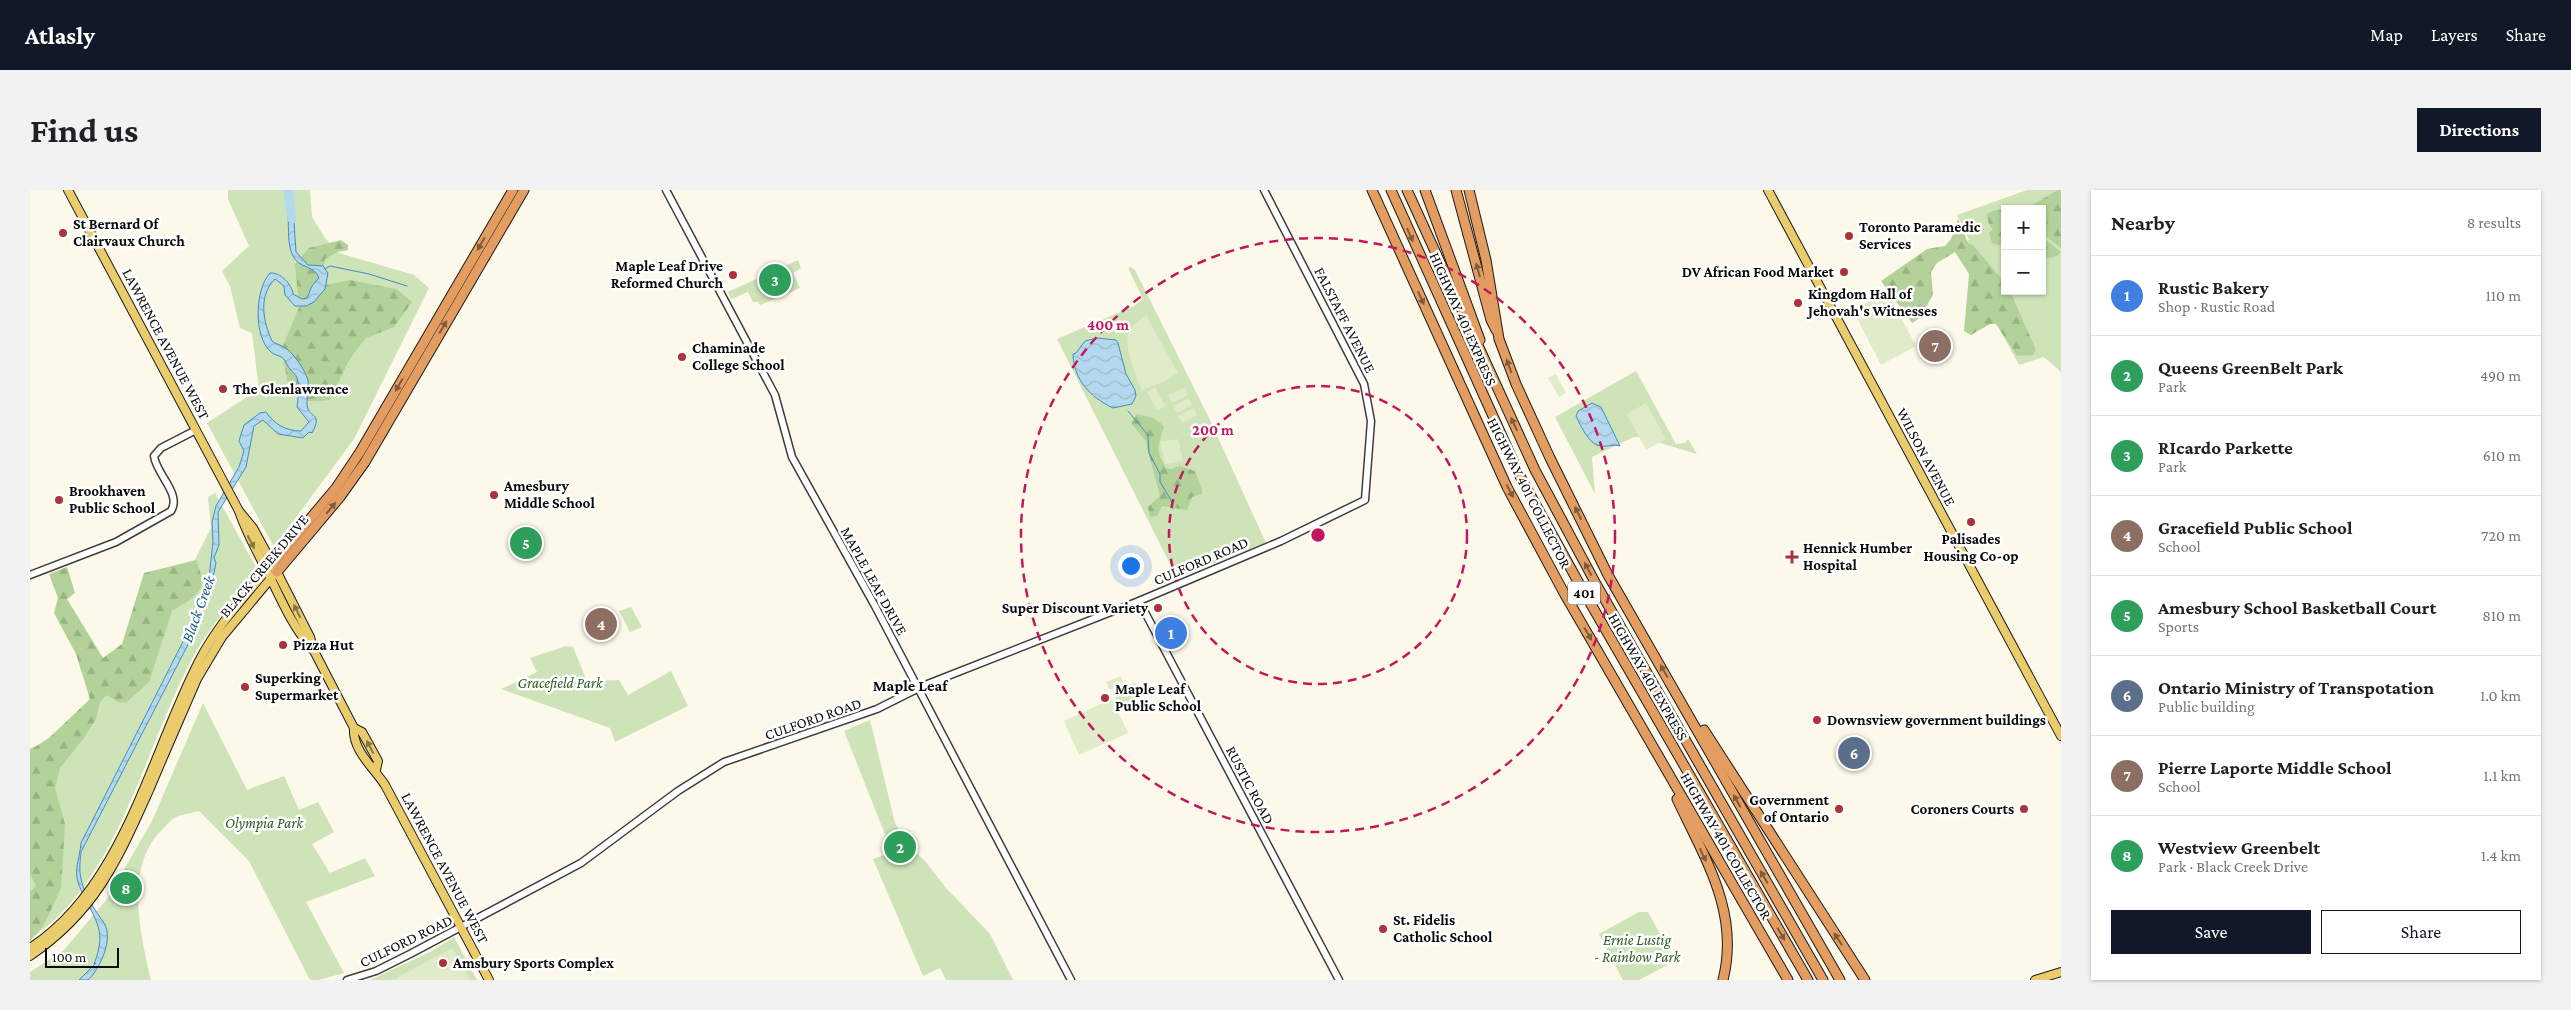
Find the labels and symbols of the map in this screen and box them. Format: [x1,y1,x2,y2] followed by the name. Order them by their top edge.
[73,216,185,249] place label: St Bernard Of Clairvaux Church
[1859,219,1981,252] place label: Toronto Paramedic Services
[57,227,69,239] marker: St Bernard Of Clairvaux Church
[1407,228,1415,242] one-way arrow
[1843,230,1855,242] marker: Toronto Paramedic Services
[477,238,486,251] one-way arrow
[1426,250,1500,388] street label: HIGHWAY 401 EXPRESS
[611,258,723,291] place label: Maple Leaf Drive Reformed Church
[759,261,791,299] pin: 3
[1473,262,1481,277] one-way arrow
[1311,264,1379,376] street label: FALSTAFF AVENUE
[1682,264,1835,280] place label: DV African Food Market
[119,266,213,422] street label: LAWRENCE AVENUE WEST
[1838,266,1850,278] marker: DV African Food Market
[727,269,739,281] marker: Maple Leaf Drive Reformed Church
[1806,286,1937,319] place label: Kingdom Hall of Jehovah's Witnesses
[1417,291,1425,305] one-way arrow
[1792,297,1804,309] marker: Kingdom Hall of Jehovah's Witnesses
[1087,317,1129,333] text: 400 m
[439,320,448,333] one-way arrow
[1919,327,1951,365] pin: 7
[692,340,785,373] place label: Chaminade College School
[676,351,688,363] marker: Chaminade College School
[1505,358,1513,373] one-way arrow
[395,377,403,392] one-way arrow
[233,381,349,397] place label: The Glenlawrence
[217,383,229,395] marker: The Glenlawrence
[1894,405,1958,509] street label: WILSON AVENUE
[1484,415,1574,571] street label: HIGHWAY 401 COLLECTOR
[1510,417,1518,431] one-way arrow
[1192,422,1234,438] text: 200 m
[503,478,595,511] place label: Amesbury Middle School
[69,483,156,516] place label: Brookhaven Public School
[1505,484,1514,498] one-way arrow
[488,489,500,501] marker: Amesbury Middle School
[53,494,65,506] marker: Brookhaven Public School
[325,502,336,514] one-way arrow
[1573,506,1581,520] one-way arrow
[216,512,312,620] street label: BLACK CREEK DRIVE
[1965,516,1977,528] marker: Palisades Housing Co-op
[510,524,542,562] pin: 5
[838,524,910,638] street label: MAPLE LEAF DRIVE
[1309,526,1327,544] centre of rings
[1923,531,2019,564] place label: Palisades Housing Co-op
[247,534,255,549] one-way arrow
[1151,534,1251,588] street label: CULFORD ROAD
[1803,540,1912,573] place label: Hennick Humber Hospital
[1785,550,1799,564] marker: Hennick Humber Hospital
[1118,553,1144,579] your location
[1584,562,1592,576] one-way arrow
[178,572,218,645] water label: Black Creek
[1568,582,1600,604] road number: 401
[1002,600,1149,616] place label: Super Discount Variety
[1152,602,1164,614] marker: Super Discount Variety
[293,604,301,618] one-way arrow
[585,605,617,643] pin: 4
[1605,611,1691,743] street label: HIGHWAY 401 EXPRESS
[1155,614,1187,652] pin: 1
[1583,627,1592,640] one-way arrow
[293,637,354,653] place label: Pizza Hut
[277,639,289,651] marker: Pizza Hut
[1659,665,1668,678] one-way arrow
[255,670,339,703] place label: Superking Supermarket
[518,675,604,692] park label: Gracefield Park
[873,677,949,694] district label: Maple Leaf
[239,681,251,693] marker: Superking Supermarket
[1115,681,1202,714] place label: Maple Leaf Public School
[1099,692,1111,704] marker: Maple Leaf Public School
[763,695,863,743] street label: CULFORD ROAD
[1827,712,2046,728] place label: Downsview government buildings
[1811,714,1823,726] marker: Downsview government buildings
[1838,734,1870,772] pin: 6
[366,739,374,754] one-way arrow
[1223,743,1277,827] street label: RUSTIC ROAD
[1677,770,1775,923] street label: HIGHWAY 401 COLLECTOR
[398,790,492,946] street label: LAWRENCE AVENUE WEST
[1749,792,1830,825] place label: Government of Ontario
[1733,794,1742,808] one-way arrow
[1911,801,2014,817] place label: Coroners Courts
[1833,803,1845,815] marker: Government of Ontario
[2018,803,2030,815] marker: Coroners Courts
[225,815,304,832] park label: Olympia Park
[884,828,916,866] pin: 2
[1699,848,1707,862] one-way arrow
[110,869,142,907] pin: 8
[1760,870,1769,884] one-way arrow
[357,912,455,970] street label: CULFORD ROAD
[1393,912,1493,945] place label: St. Fidelis Catholic School
[1377,923,1389,935] marker: St. Fidelis Catholic School
[1777,927,1785,942] one-way arrow
[1594,932,1682,965] park label: Ernie Lustig - Rainbow Park
[1834,933,1843,946] one-way arrow
[45,945,119,968] scale bar
[452,955,614,971] place label: Amsbury Sports Complex
[437,957,449,969] marker: Amsbury Sports Complex

